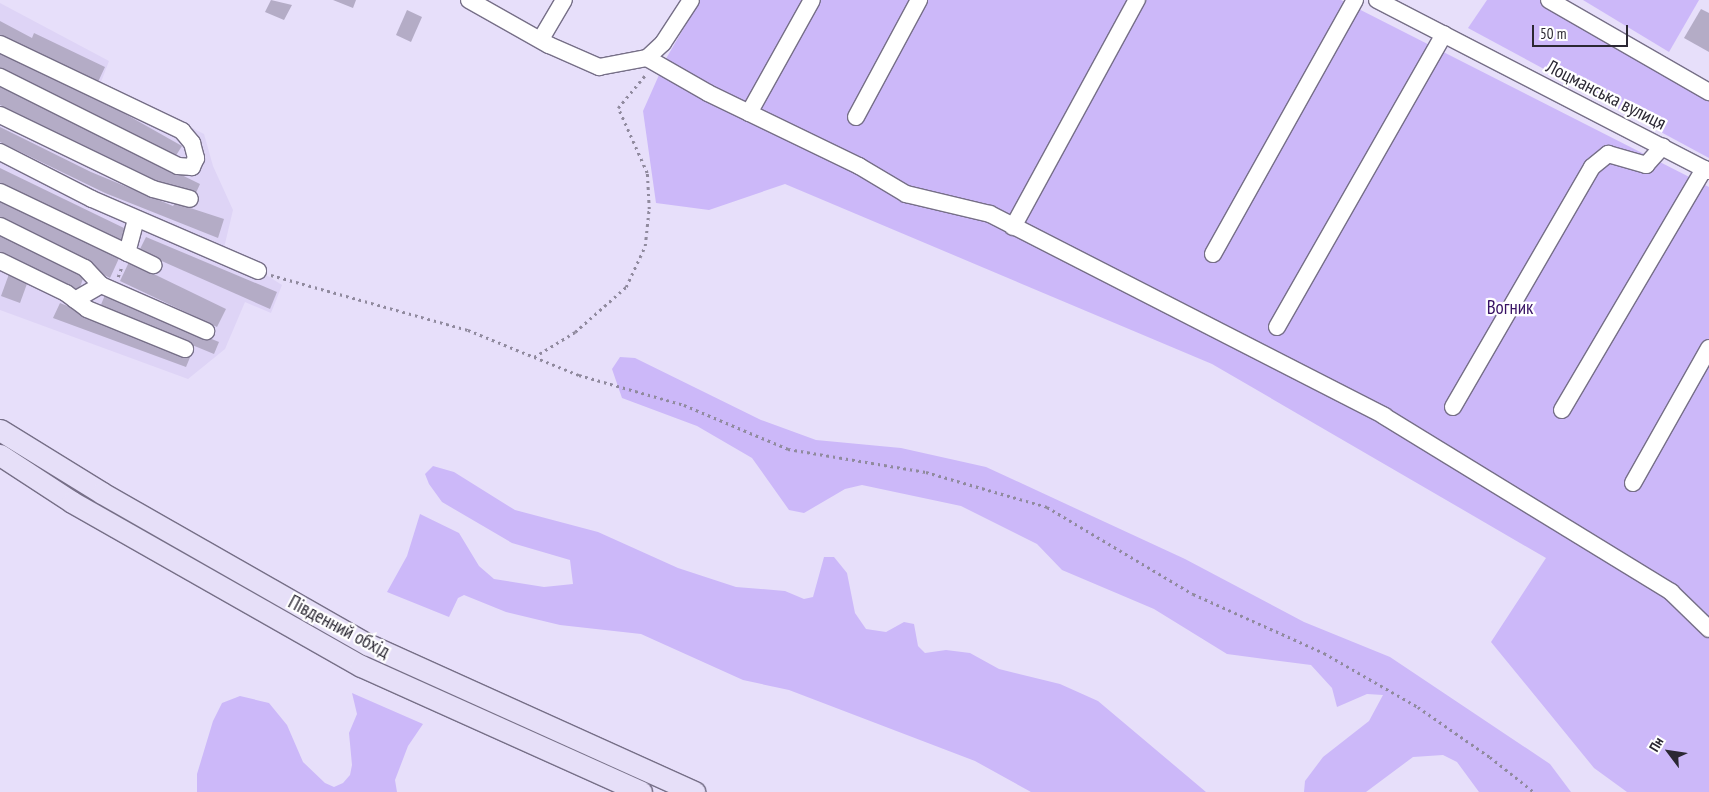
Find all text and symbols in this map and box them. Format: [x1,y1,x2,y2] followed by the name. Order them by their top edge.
[1534,15,1630,47] scale bar
[1540,24,1566,43] text: 50 m
[1542,55,1670,135] street label: Лоцманська вулиця
[1487,297,1533,319] park label: Вогник
[284,591,394,663] street label: Південний обхід
[1644,727,1694,777] north arrow
[1645,734,1667,755] text: Пн

